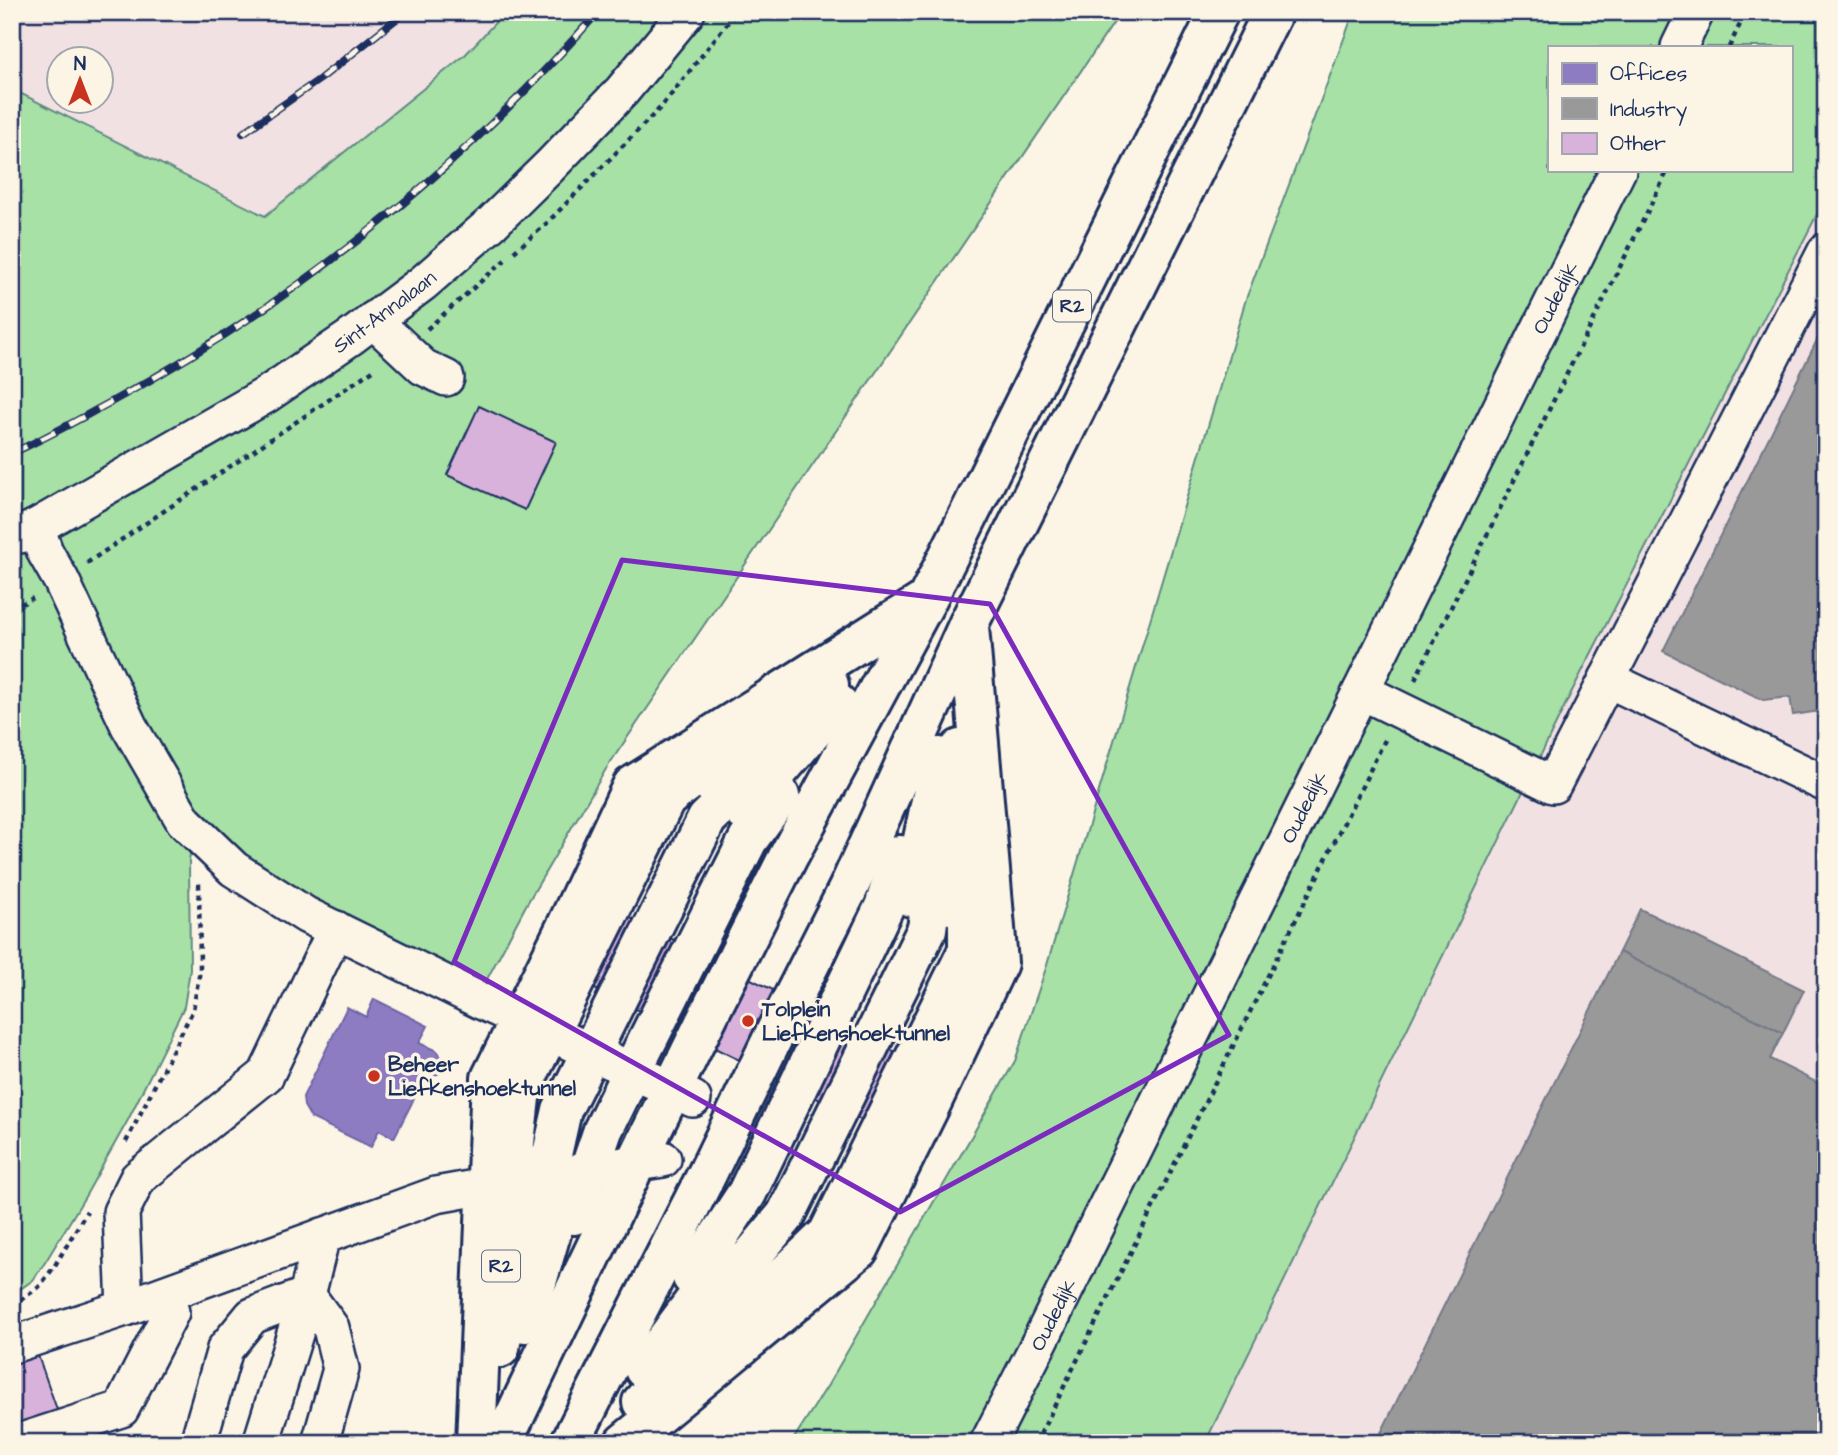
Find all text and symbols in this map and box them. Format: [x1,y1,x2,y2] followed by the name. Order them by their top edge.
[46,46,116,116] north arrow
[1548,46,1792,172] legend
[74,51,86,78] text: N
[1610,59,1687,88] text: Offices
[1610,95,1688,126] text: Industry
[1610,129,1666,158] text: Other
[1525,256,1585,339] street label: Oudedijk
[327,263,442,360] street label: Sint-Annalaan
[1053,290,1091,322] road number: R2
[1273,766,1334,848] street label: Oudedijk
[761,995,951,1048] place label: Tolplein Liefkenshoektunnel
[740,1013,756,1029] marker: Tolplein Liefkenshoektunnel
[388,1050,577,1103] place label: Beheer Liefkenshoektunnel
[366,1068,382,1084] marker: Beheer Liefkenshoektunnel
[482,1250,520,1282] road number: R2
[1023,1273,1083,1356] street label: Oudedijk

